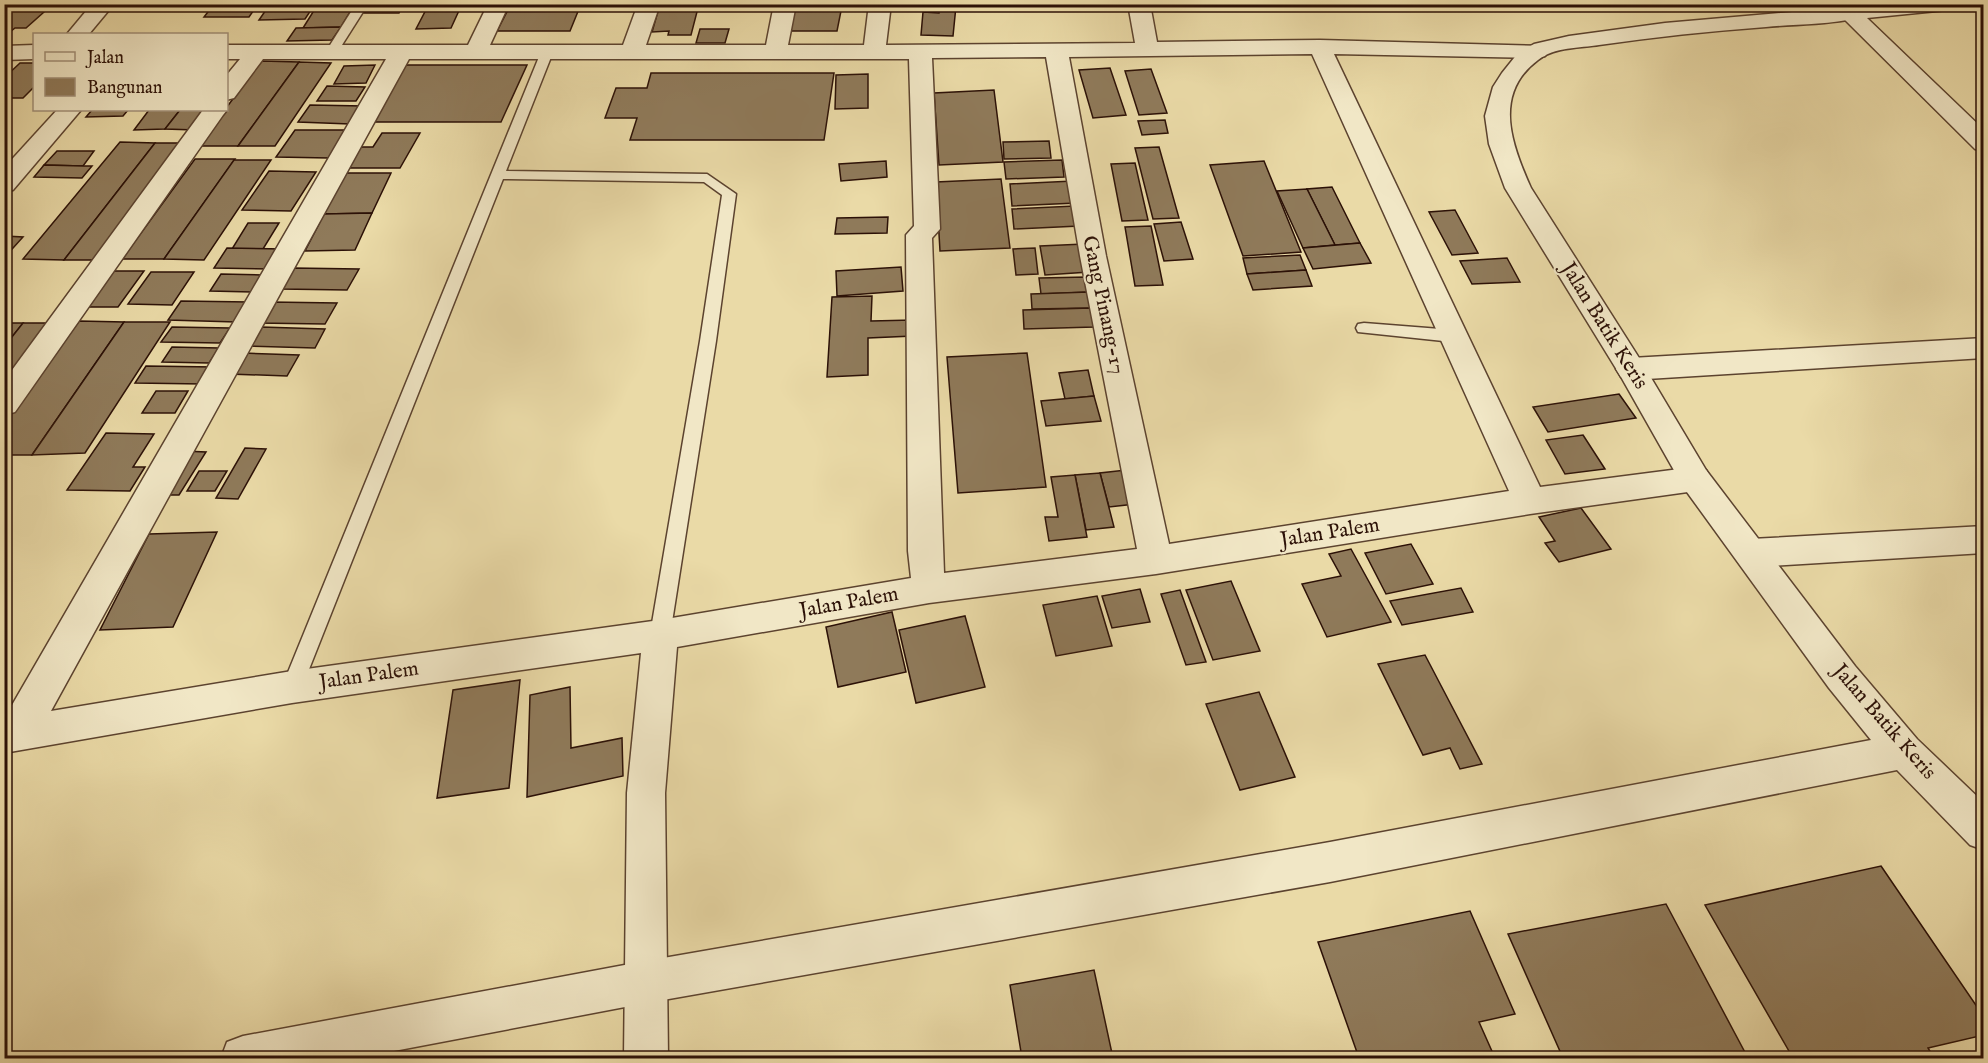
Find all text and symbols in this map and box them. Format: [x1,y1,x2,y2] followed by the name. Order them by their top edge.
[33,33,228,111] legend
[85,47,124,70] text: Jalan
[87,77,163,100] text: Bangunan
[1075,233,1131,377] street label: Gang Pinang-17
[1553,256,1654,395] street label: Jalan Batik Keris
[1276,512,1382,554] street label: Jalan Palem
[795,581,901,625] street label: Jalan Palem
[315,656,421,697] street label: Jalan Palem
[1825,657,1942,786] street label: Jalan Batik Keris

